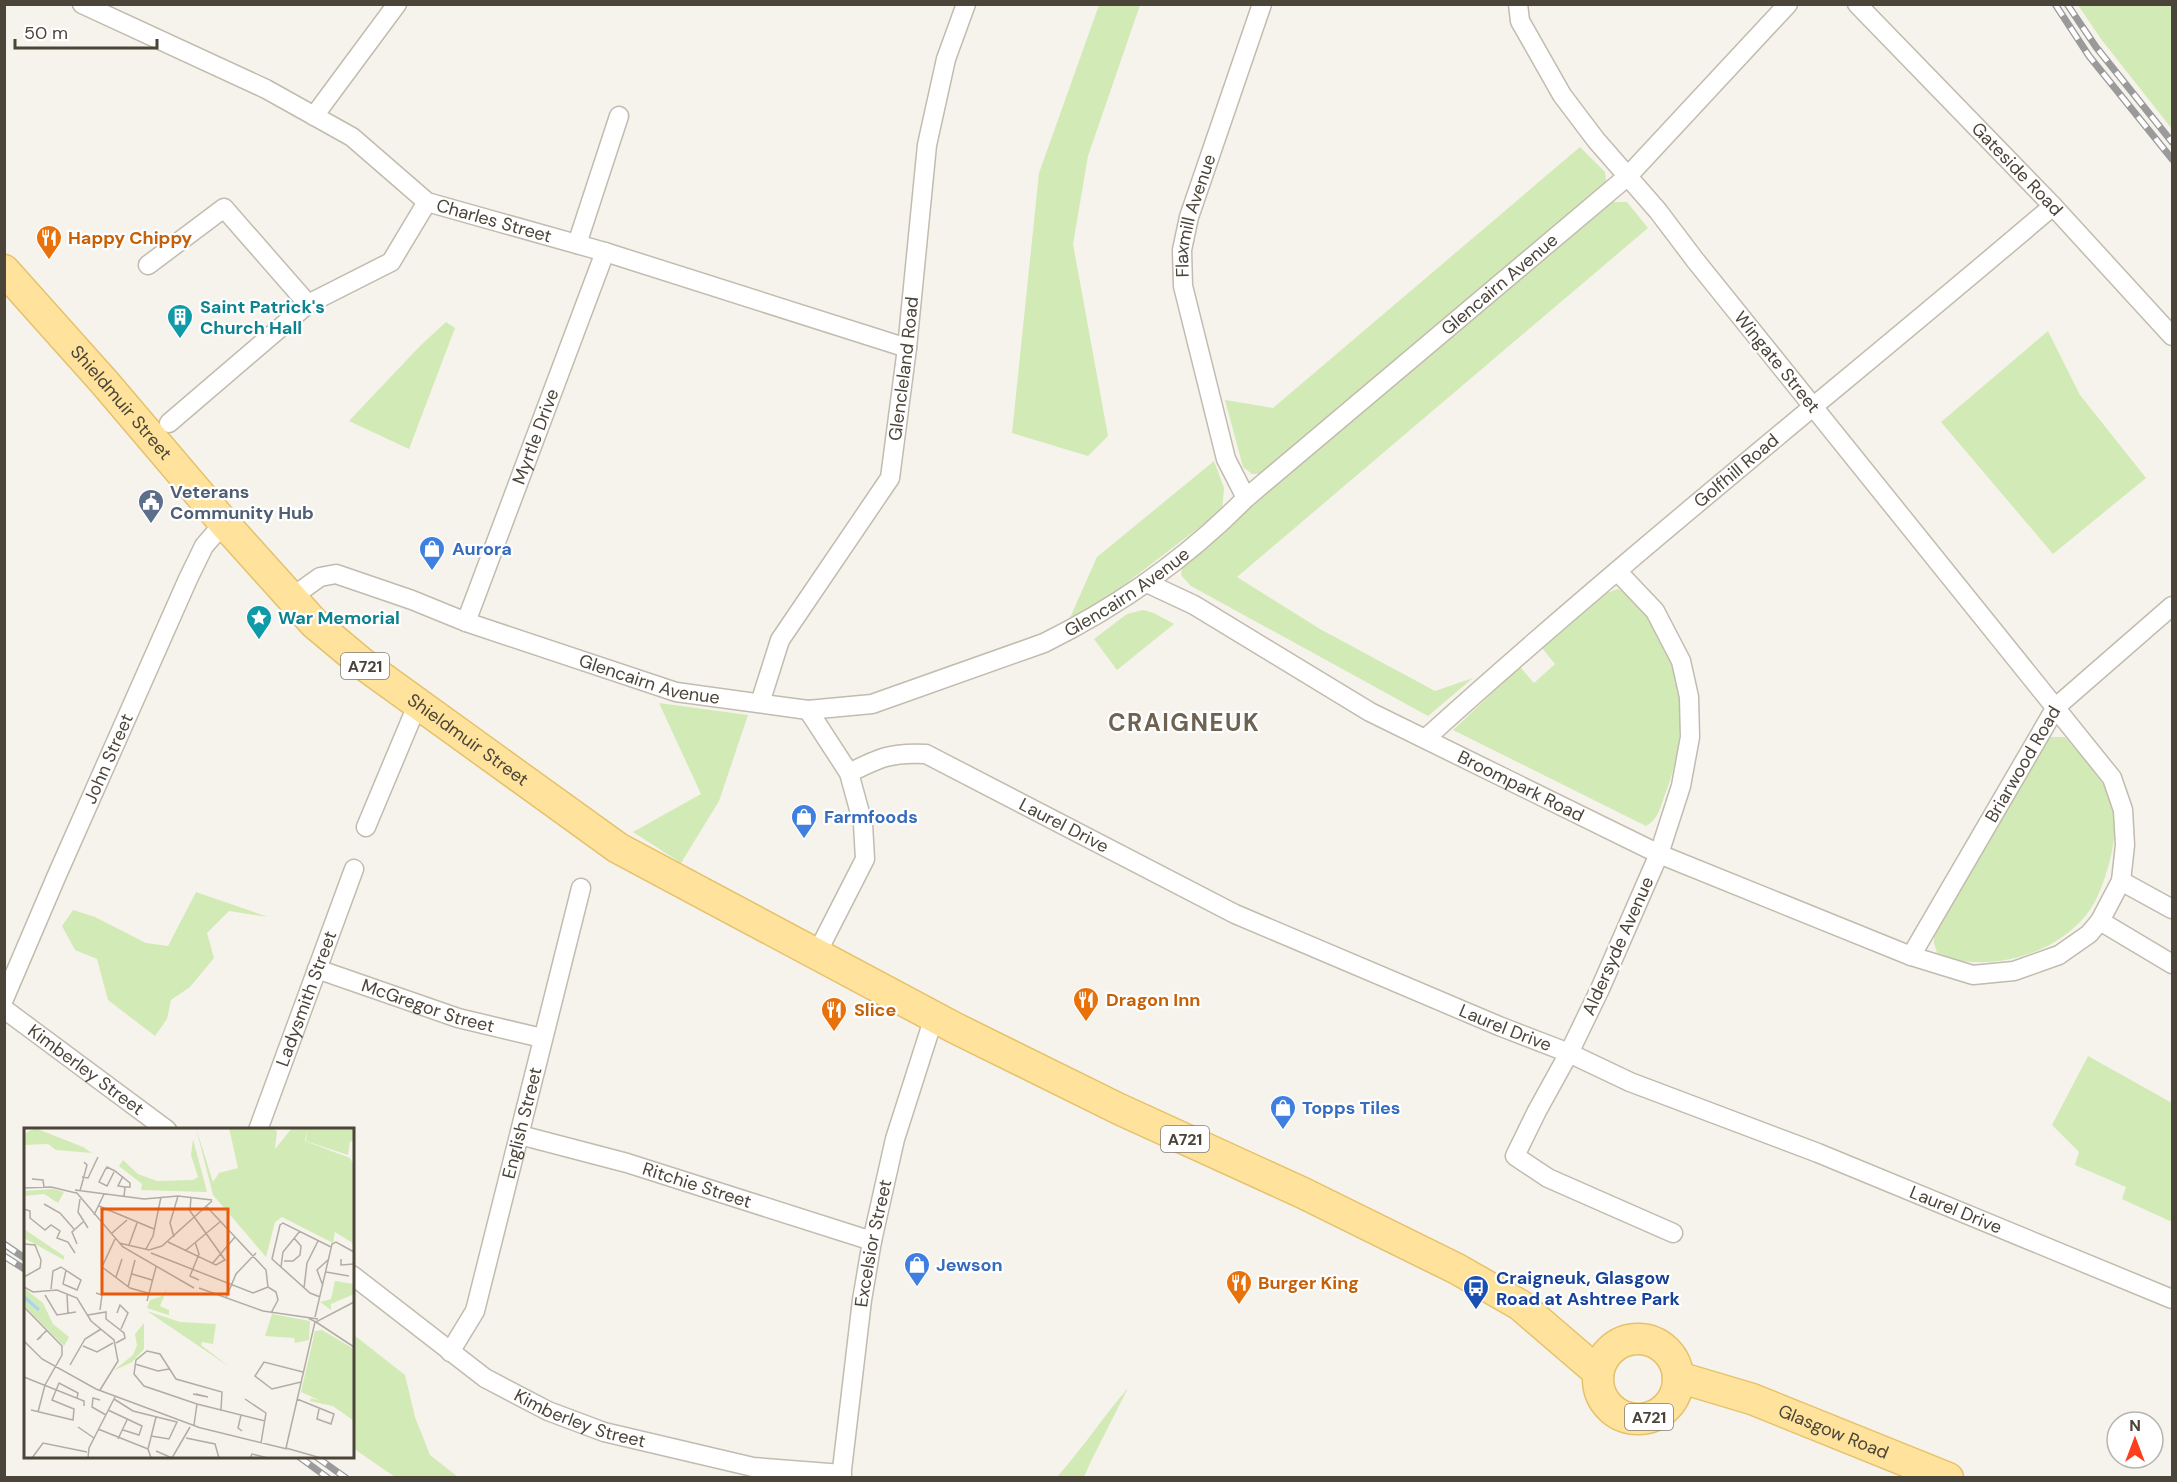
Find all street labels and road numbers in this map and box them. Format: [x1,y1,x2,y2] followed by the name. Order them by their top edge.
[1966,117,2068,221] street label: Gateside Road
[1169,151,1222,278] street label: Flaxmill Avenue
[434,193,554,248] street label: Charles Street
[1436,228,1563,340] street label: Glencairn Avenue
[883,296,924,442] street label: Glencleland Road
[1728,306,1826,418] street label: Wingate Street
[65,340,177,465] street label: Shieldmuir Street
[507,385,565,488] street label: Myrtle Drive
[1689,428,1784,513] street label: Golfhill Road
[1060,542,1195,642] street label: Glencairn Avenue
[576,649,721,710] street label: Glencairn Avenue
[341,653,389,679] road number: A721
[402,688,533,791] street label: Shieldmuir Street
[1979,701,2066,827] street label: Briarwood Road
[78,710,139,808] street label: John Street
[1454,745,1588,827] street label: Broompark Road
[1015,792,1113,859] street label: Laurel Drive
[1577,873,1659,1019] street label: Aldersyde Avenue
[270,927,342,1070] street label: Ladysmith Street
[358,973,497,1038] street label: McGregor Street
[1455,998,1555,1057] street label: Laurel Drive
[23,1019,149,1121] street label: Kimberley Street
[497,1065,548,1181] street label: English Street
[1161,1126,1209,1152] road number: A721
[639,1157,754,1214] street label: Ritchie Street
[849,1177,898,1309] street label: Excelsior Street
[1906,1180,2006,1240] street label: Laurel Drive
[510,1383,648,1453] street label: Kimberley Street
[1775,1399,1892,1465] street label: Glasgow Road
[1625,1404,1673,1430] road number: A721

